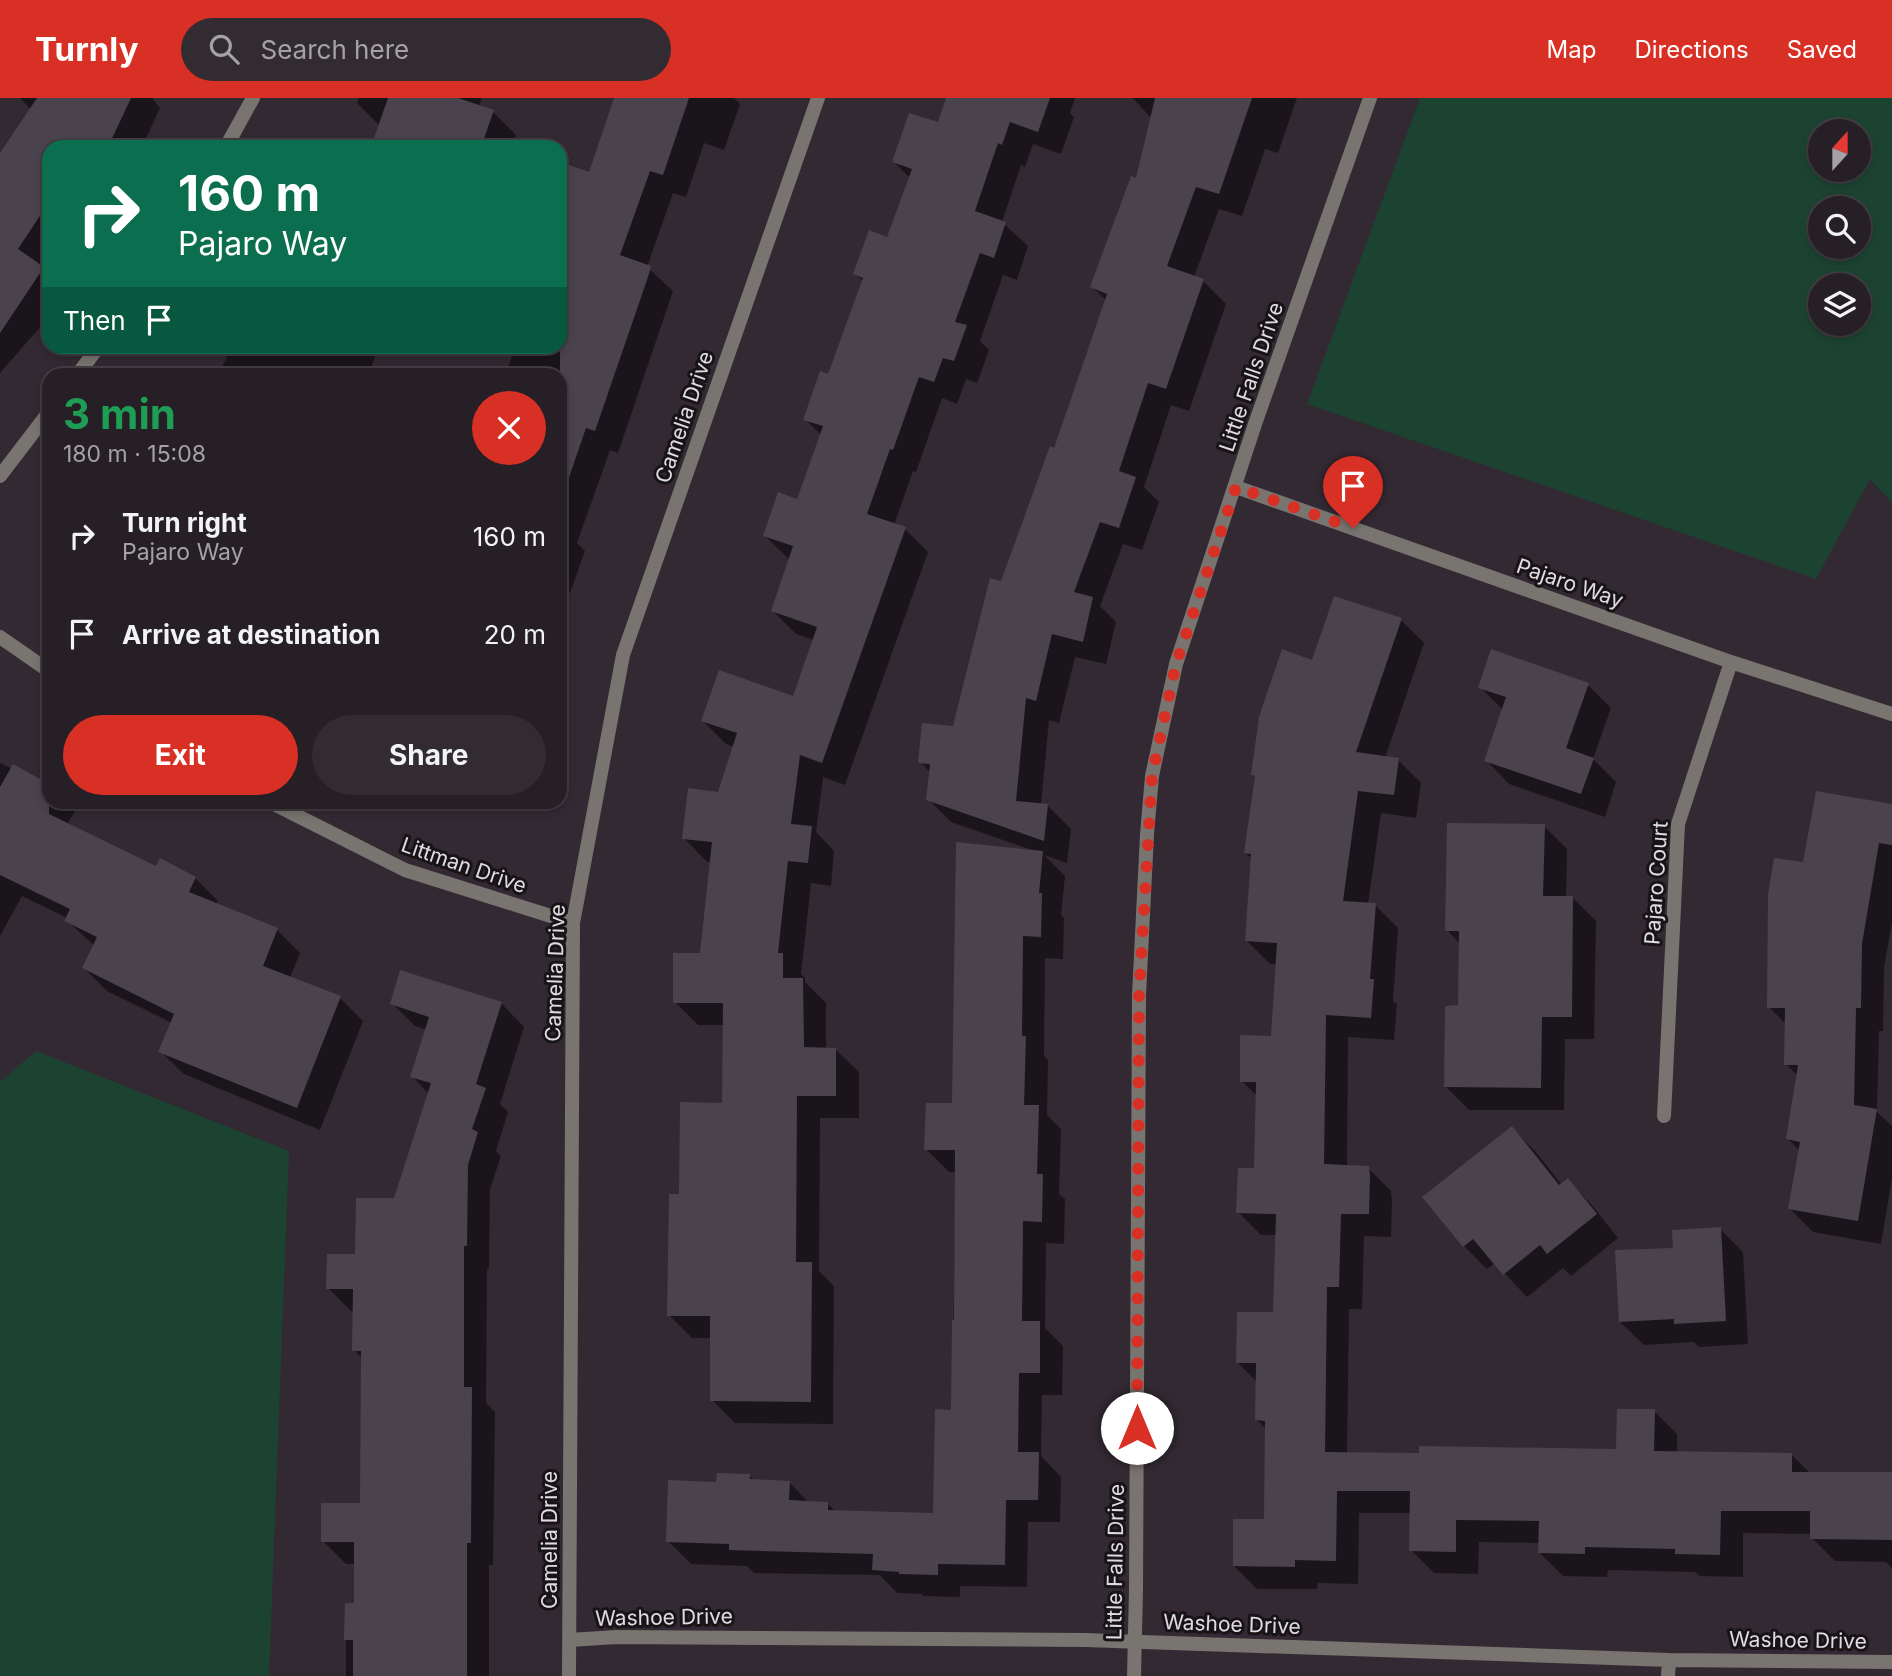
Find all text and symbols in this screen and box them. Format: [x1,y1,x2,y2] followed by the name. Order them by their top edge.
[181,18,671,81] search box
[35,29,139,69] text: Turnly
[205,30,243,68] icon: search
[261,34,409,65] text: Search here
[1547,35,1596,64] text: Map
[1634,35,1749,64] text: Directions
[1787,35,1857,64] text: Saved
[1808,119,1871,182] north arrow
[1808,119,1871,336] map controls
[178,164,320,223] text: 160 m
[63,168,154,259] icon: right
[1808,196,1871,259] button: search
[178,224,347,263] text: Pajaro Way
[1808,273,1871,336] button: layers
[1214,299,1288,455] street label: Little Falls Drive
[140,301,178,339] icon: arrive
[63,305,126,336] text: Then
[650,348,718,486] street label: Camelia Drive
[63,388,176,439] text: 3 min
[472,391,546,465] button: close
[63,440,206,468] text: 180 m · 15:08
[1323,456,1383,528] pin
[1334,467,1372,505] icon: arrive
[122,507,247,538] text: Turn right
[63,517,101,555] icon: right
[473,521,546,552] text: 160 m
[122,538,244,566] text: Pajaro Way
[1513,553,1627,613] street label: Pajaro Way
[63,615,101,653] icon: arrive
[122,619,381,650] text: Arrive at destination
[484,619,546,650] text: 20 m
[63,715,298,795] button: Exit
[312,715,546,795] button: Share
[1639,820,1673,946] street label: Pajaro Court
[398,832,530,898] street label: Littman Drive
[540,904,570,1042] street label: Camelia Drive
[1100,1391,1174,1465] position arrow
[537,1471,562,1609] street label: Camelia Drive
[1101,1484,1129,1640] street label: Little Falls Drive
[595,1603,733,1631] street label: Washoe Drive
[1163,1609,1301,1639] street label: Washoe Drive
[1729,1626,1867,1654] street label: Washoe Drive

